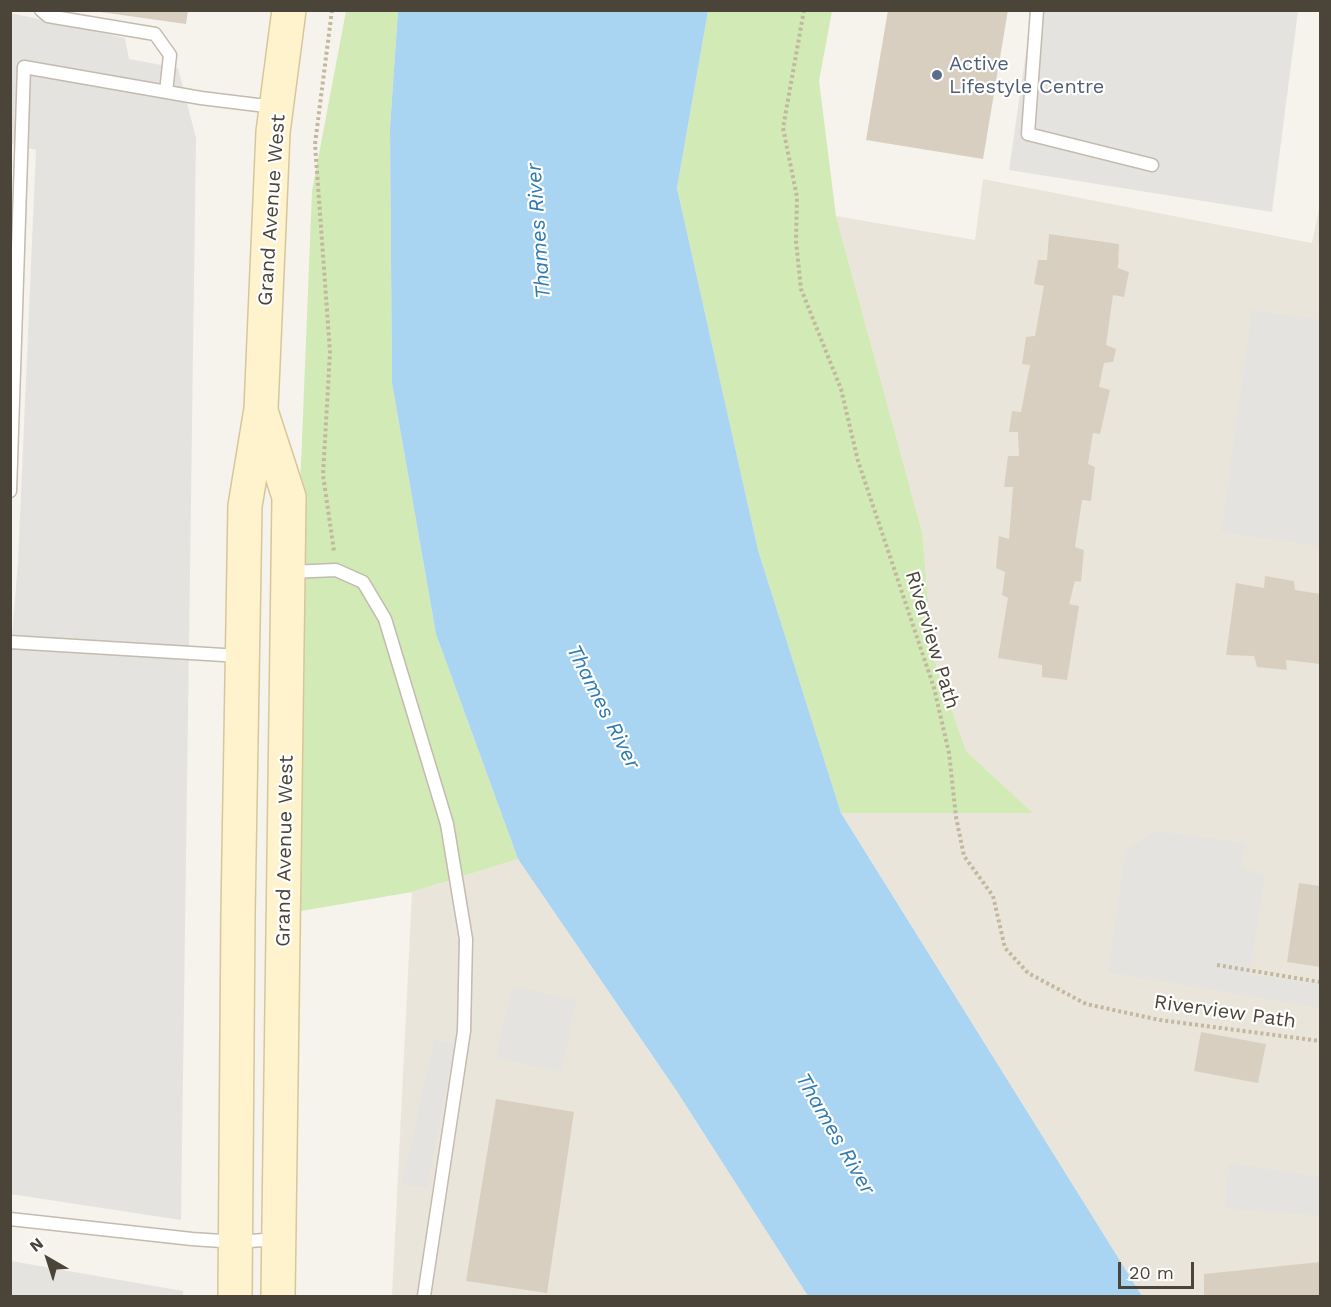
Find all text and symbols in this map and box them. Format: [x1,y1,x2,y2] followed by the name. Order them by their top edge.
[949,52,1104,99] place label: Active Lifestyle Centre
[930,68,944,82] marker: Active Lifestyle Centre
[253,113,291,307] street label: Grand Avenue West
[522,162,556,300] water label: Thames River
[900,568,964,712] street label: Riverview Path
[561,641,645,773] water label: Thames River
[271,755,299,947] street label: Grand Avenue West
[1152,990,1298,1034] street label: Riverview Path
[790,1069,880,1199] water label: Thames River
[18,1229,78,1289] north arrow
[26,1234,47,1256] text: N
[1121,1250,1198,1288] scale bar
[1129,1262,1174,1283] text: 20 m

